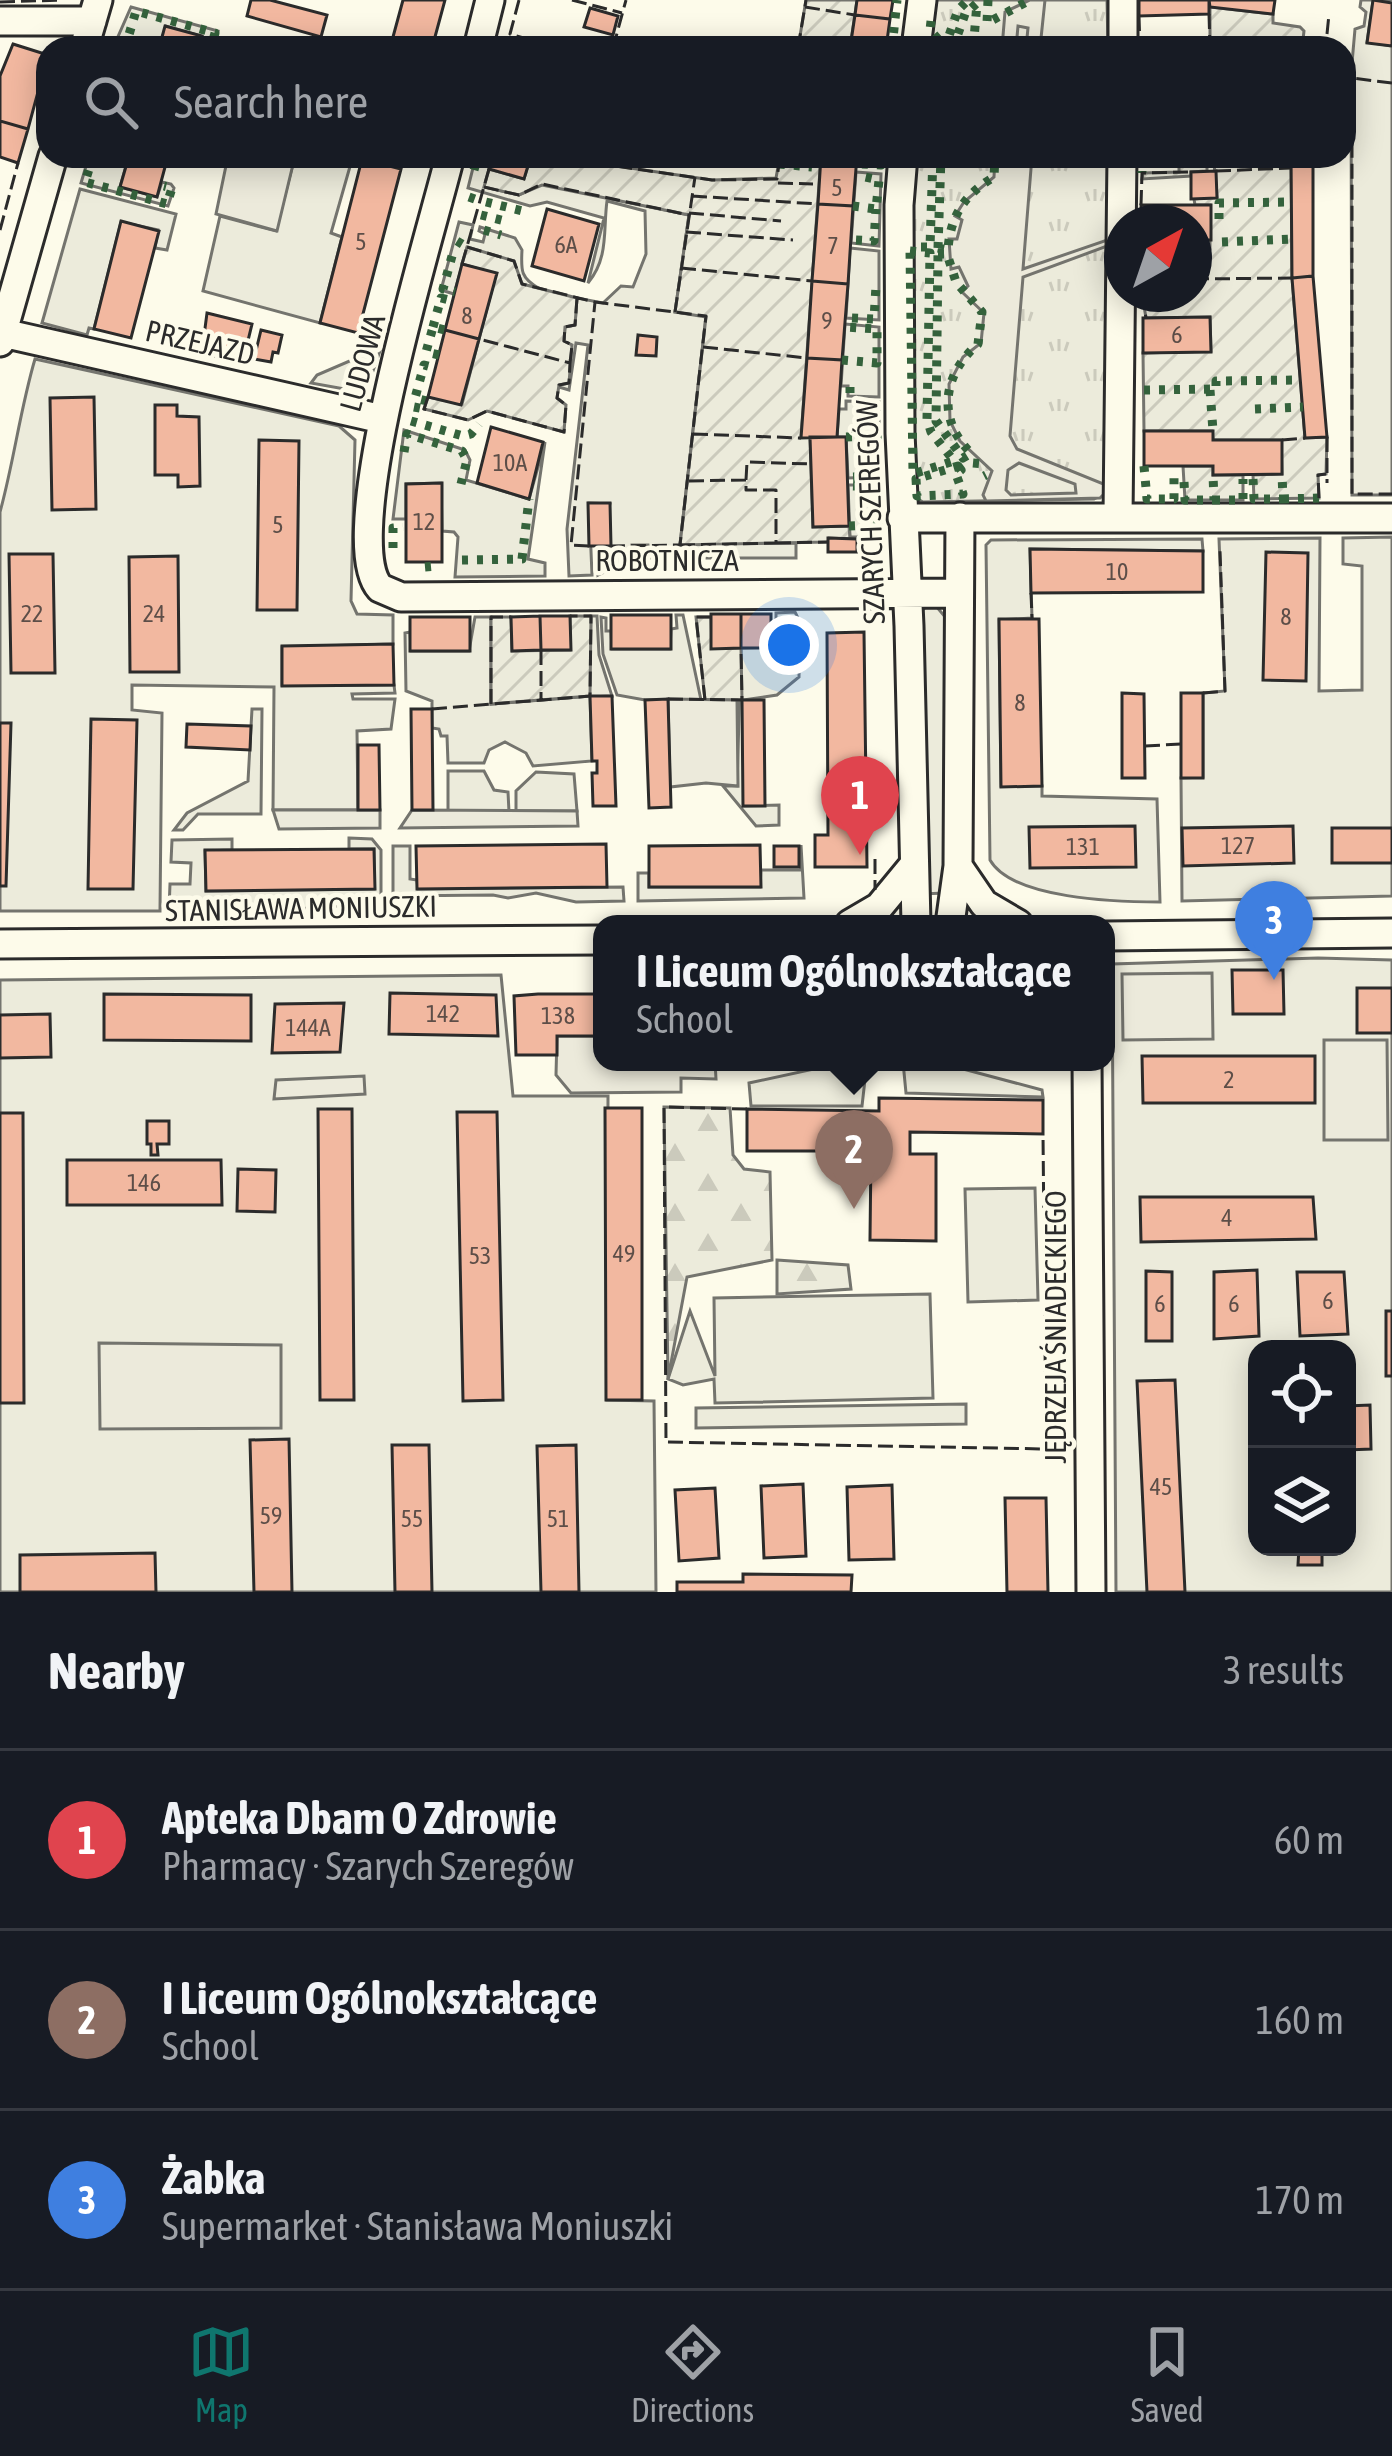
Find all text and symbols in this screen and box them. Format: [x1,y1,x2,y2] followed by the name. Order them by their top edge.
[36,36,1356,168] search box
[78,69,144,135] icon: search
[174,76,368,128] text: Search here
[831,174,843,201] house number: 5
[1104,204,1212,312] north arrow
[355,228,367,255] house number: 5
[554,231,578,258] house number: 6A
[827,232,839,259] house number: 7
[461,302,473,329] house number: 8
[821,307,833,334] house number: 9
[333,310,391,415] street label: LUDOWA
[143,313,258,371] street label: PRZEJAZD
[1171,321,1183,348] house number: 6
[849,399,891,625] street label: SZARYCH SZEREGÓW
[493,449,527,476] house number: 10A
[413,508,435,535] house number: 12
[272,511,284,538] house number: 5
[595,543,739,577] street label: ROBOTNICZA
[1106,558,1128,585] house number: 10
[21,600,43,627] house number: 22
[143,600,165,627] house number: 24
[1280,603,1292,630] house number: 8
[759,615,819,675] your location
[1014,689,1026,716] house number: 8
[821,756,899,855] pin: 1
[1221,832,1255,859] house number: 127
[1066,833,1100,860] house number: 131
[1235,881,1313,980] pin: 3
[165,889,437,927] street label: STANISŁAWA MONIUSZKI
[593,915,1115,1071] popup
[636,945,1072,997] text: I Liceum Ogólnokształcące
[636,997,733,1041] text: School
[426,1000,460,1027] house number: 142
[541,1002,575,1029] house number: 138
[285,1014,331,1041] house number: 144A
[1223,1066,1235,1093] house number: 2
[815,1110,893,1209] pin: 2
[127,1169,161,1196] house number: 146
[1038,1190,1072,1464] street label: JĘDRZEJA ŚNIADECKIEGO
[1221,1204,1233,1231] house number: 4
[613,1240,635,1267] house number: 49
[469,1242,491,1269] house number: 53
[1322,1287,1334,1314] house number: 6
[1154,1290,1166,1317] house number: 6
[1228,1290,1240,1317] house number: 6
[1248,1340,1356,1556] map controls
[1248,1340,1356,1448] button: locate
[1248,1448,1356,1556] button: layers
[1150,1473,1172,1500] house number: 45
[260,1502,282,1529] house number: 59
[401,1505,423,1532] house number: 55
[547,1505,569,1532] house number: 51
[48,1641,185,1700] text: Nearby
[1223,1648,1344,1692] text: 3 results
[162,1792,557,1844] text: Apteka Dbam O Zdrowie
[78,1818,96,1862] text: 1
[1274,1818,1344,1862] text: 60 m
[162,1844,574,1888] text: Pharmacy · Szarych Szeregów
[162,1972,597,2024] text: I Liceum Ogólnokształcące
[78,1998,96,2042] text: 2
[1256,1998,1344,2042] text: 160 m
[162,2024,259,2068] text: School
[162,2152,265,2204] text: Żabka
[78,2178,96,2222] text: 3
[1256,2178,1344,2222] text: 170 m
[162,2204,673,2248] text: Supermarket · Stanisława Moniuszki
[188,2319,254,2429] tab: Map
[631,2319,754,2429] tab: Directions
[1131,2319,1204,2429] tab: Saved

